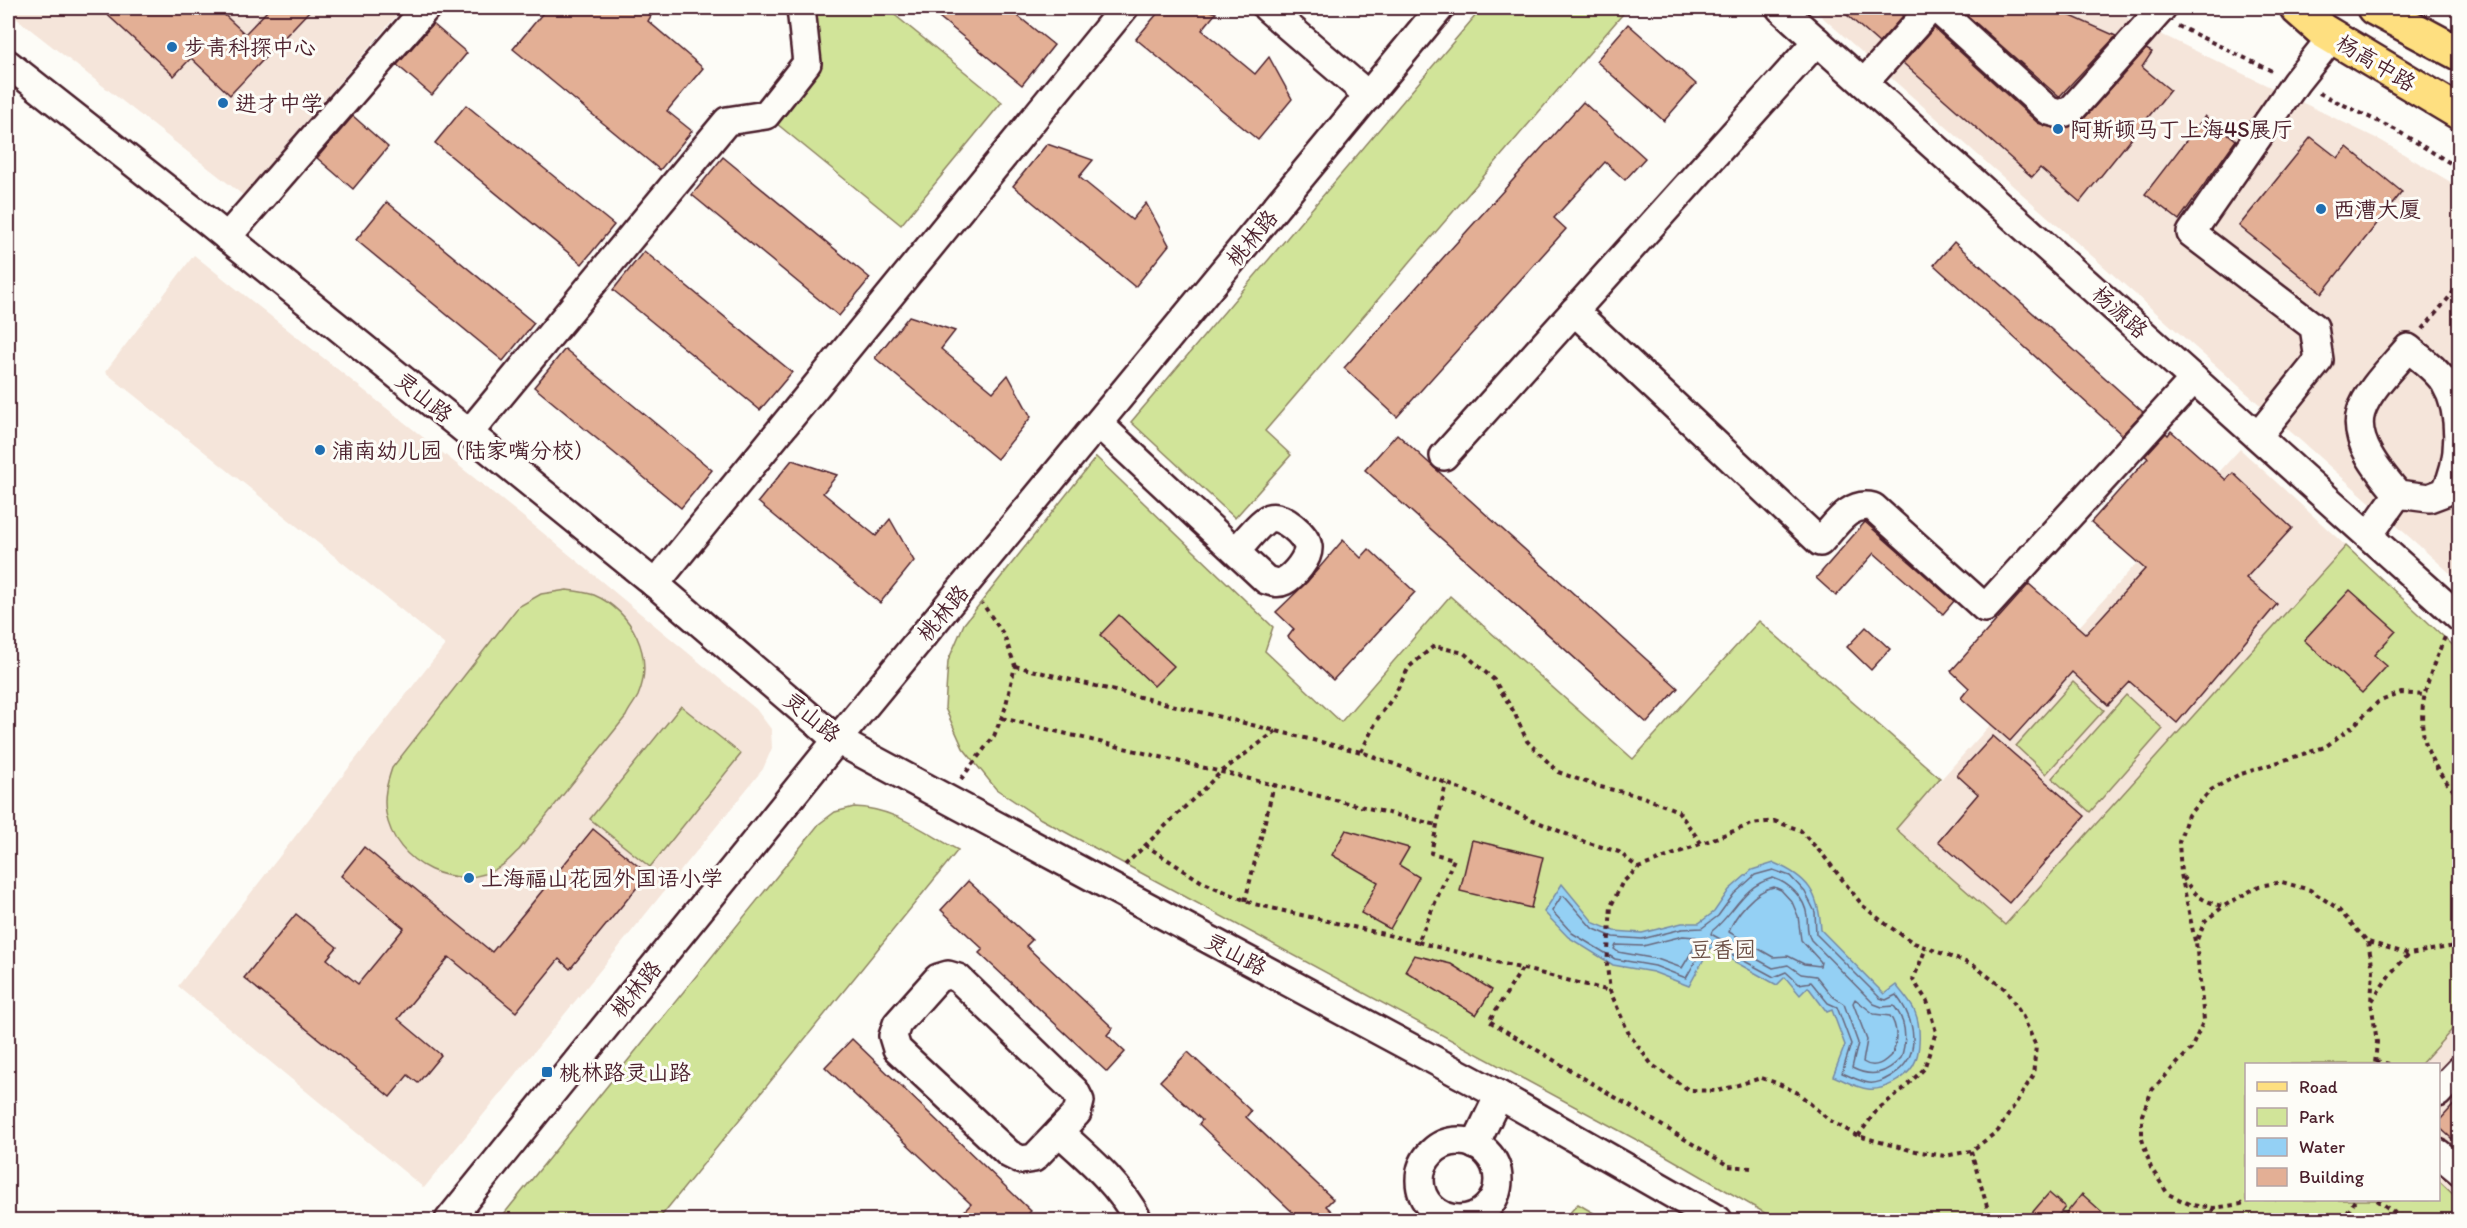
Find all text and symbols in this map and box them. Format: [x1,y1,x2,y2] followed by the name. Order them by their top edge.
[2331,29,2421,97] street label: 杨高中路
[184,34,316,61] place label: 步青科探中心
[165,40,179,54] marker: 步青科探中心
[235,90,323,117] place label: 进才中学
[216,96,230,110] marker: 进才中学
[2070,116,2294,143] place label: 阿斯顿马丁上海4S展厅
[2051,122,2065,136] marker: 阿斯顿马丁上海4S展厅
[2333,196,2421,223] place label: 西漕大厦
[2314,202,2328,216] marker: 西漕大厦
[1220,204,1284,272] street label: 桃林路
[2086,280,2154,344] street label: 杨源路
[390,366,458,428] street label: 灵山路
[332,437,596,464] place label: 浦南幼儿园（陆家嘴分校）
[313,443,327,457] marker: 浦南幼儿园（陆家嘴分校）
[911,579,975,647] street label: 桃林路
[778,686,846,748] street label: 灵山路
[481,865,723,892] place label: 上海福山花园外国语小学
[462,871,476,885] marker: 上海福山花园外国语小学
[1201,927,1271,981] street label: 灵山路
[1690,936,1756,963] park label: 豆香园
[605,955,667,1023] street label: 桃林路
[559,1059,691,1086] place label: 桃林路灵山路
[2245,1063,2440,1201] legend
[540,1065,554,1079] marker: 桃林路灵山路
[2299,1076,2338,1098] text: Road
[2299,1106,2334,1128] text: Park
[2299,1136,2345,1158] text: Water
[2299,1166,2365,1188] text: Building

